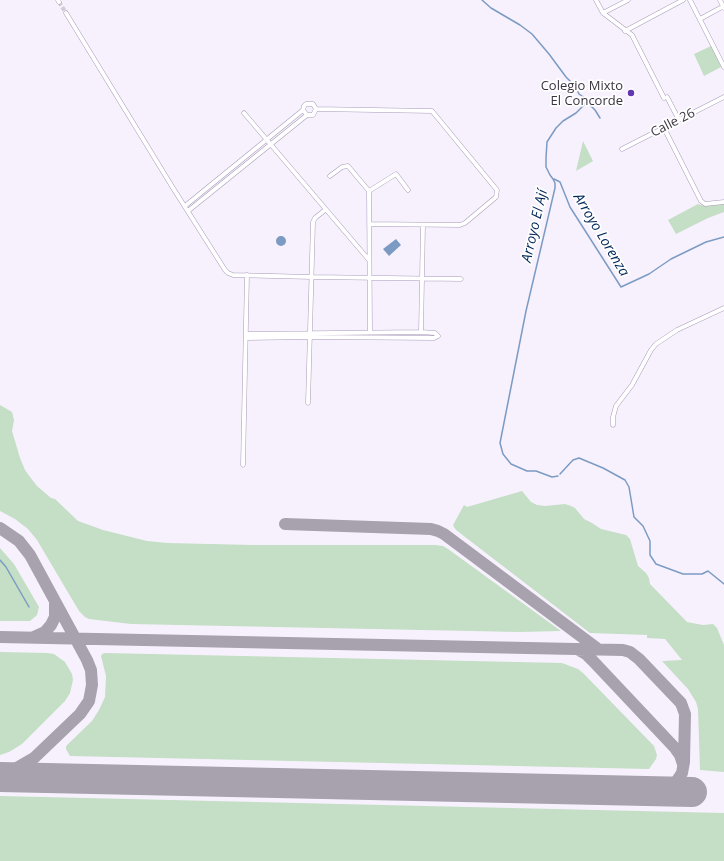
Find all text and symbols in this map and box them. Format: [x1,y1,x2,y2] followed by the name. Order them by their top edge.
[541,78,623,109] place label: Colegio Mixto El Concorde
[626,88,636,98] marker: Colegio Mixto El Concorde
[648,105,698,141] street label: Calle 26
[518,188,552,264] water label: Arroyo El Ají
[570,190,632,280] water label: Arroyo Lorenza

